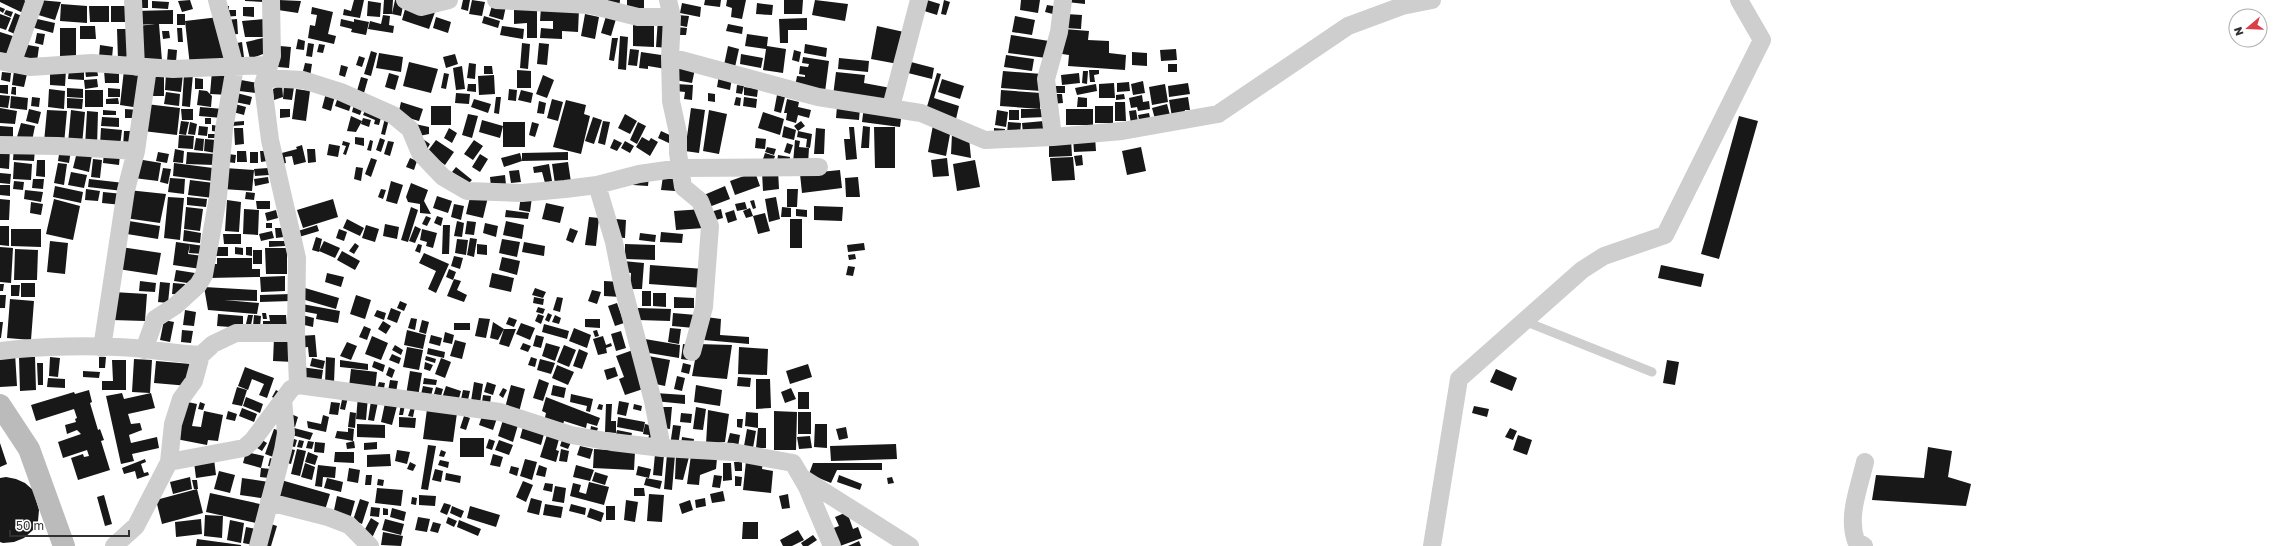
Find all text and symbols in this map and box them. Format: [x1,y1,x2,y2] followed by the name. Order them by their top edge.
[2228,8,2268,48] north arrow
[2231,25,2246,37] text: N
[10,512,129,538] scale bar
[16,518,44,533] text: 50 m

